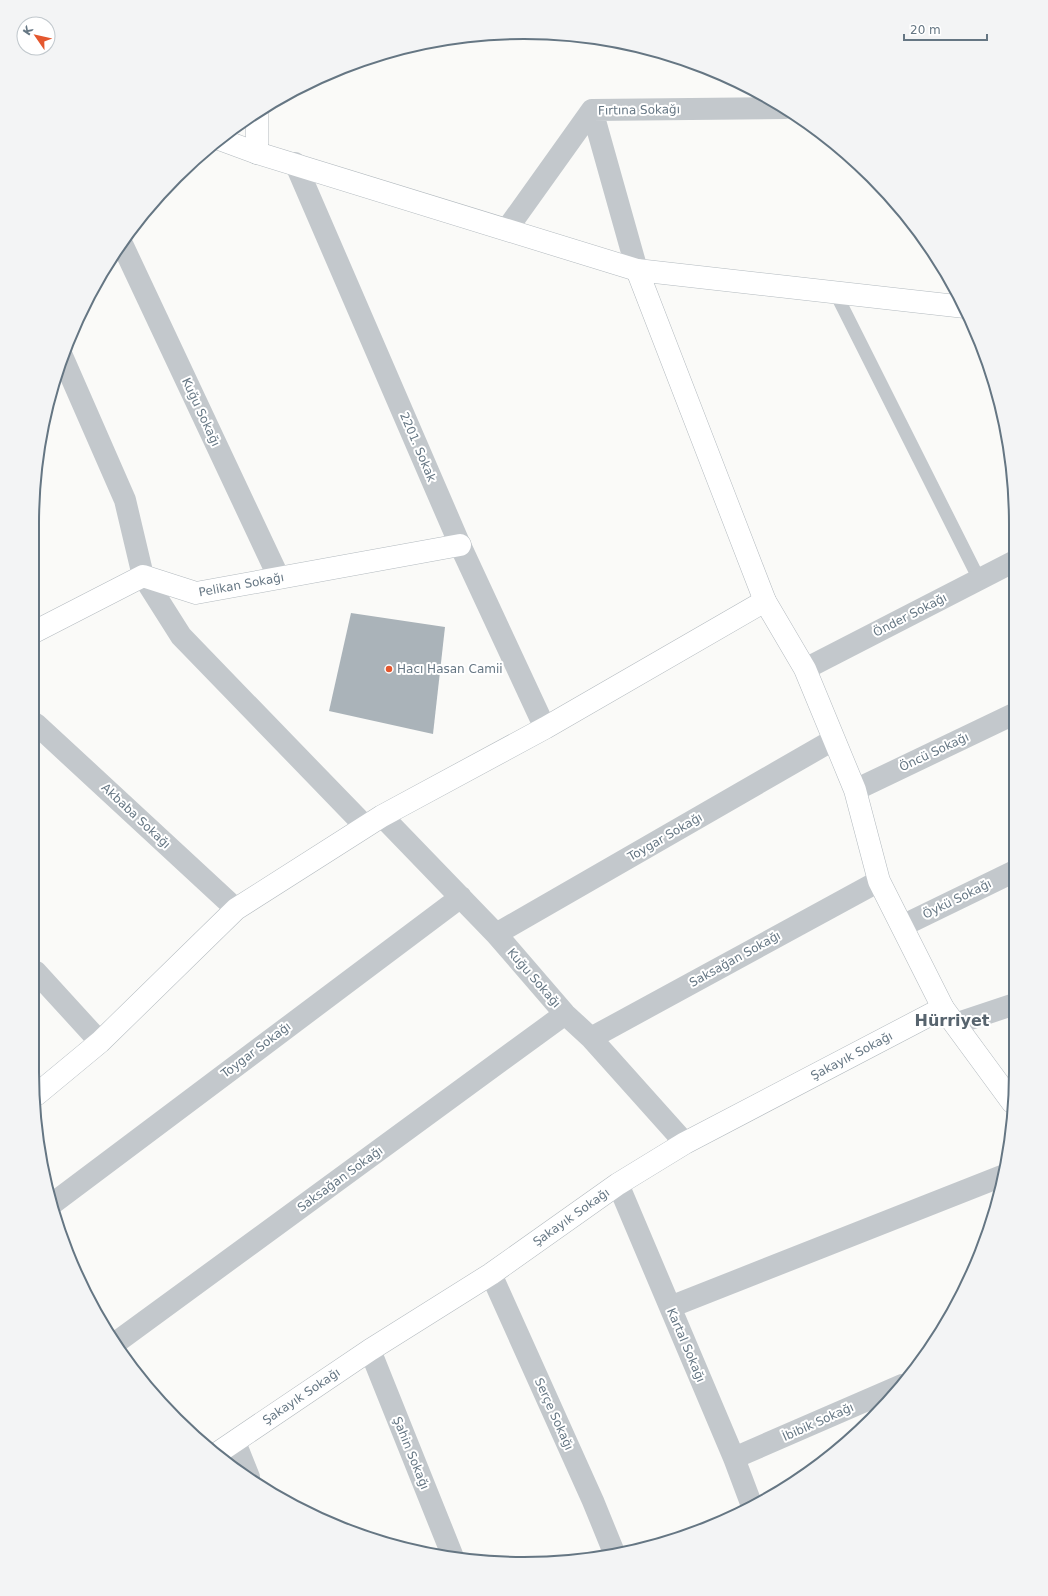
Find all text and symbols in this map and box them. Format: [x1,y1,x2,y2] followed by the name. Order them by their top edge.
[16,16,56,56] north arrow
[904,16,987,42] scale bar
[20,23,36,38] text: K
[910,23,941,37] text: 20 m
[598,102,680,118] street label: Fırtına Sokağı
[179,376,223,448] street label: Kuğu Sokağı
[397,410,439,484] street label: 2201. Sokak
[197,570,285,599] street label: Pelikan Sokağı
[870,589,949,640] street label: Önder Sokağı
[397,662,503,676] place label: Hacı Hasan Camii
[384,664,394,674] marker: Hacı Hasan Camii
[896,728,971,774] street label: Öncü Sokağı
[99,781,173,851] street label: Akbaba Sokağı
[624,810,705,864] street label: Toygar Sokağı
[920,875,994,922] street label: Öykü Sokağı
[687,928,783,990] street label: Saksağan Sokağı
[504,946,564,1010] street label: Kuğu Sokağı
[915,1011,990,1030] district label: Hürriyet
[218,1019,294,1081] street label: Toygar Sokağı
[808,1029,895,1083] street label: Şakayık Sokağı
[295,1143,385,1215] street label: Saksağan Sokağı
[530,1185,612,1249] street label: Şakayık Sokağı
[664,1306,708,1384] street label: Kartal Sokağı
[260,1365,343,1427] street label: Şakayık Sokağı
[532,1376,576,1452] street label: Serçe Sokağı
[780,1399,856,1444] street label: İbibik Sokağı
[390,1415,432,1491] street label: Şahin Sokağı

